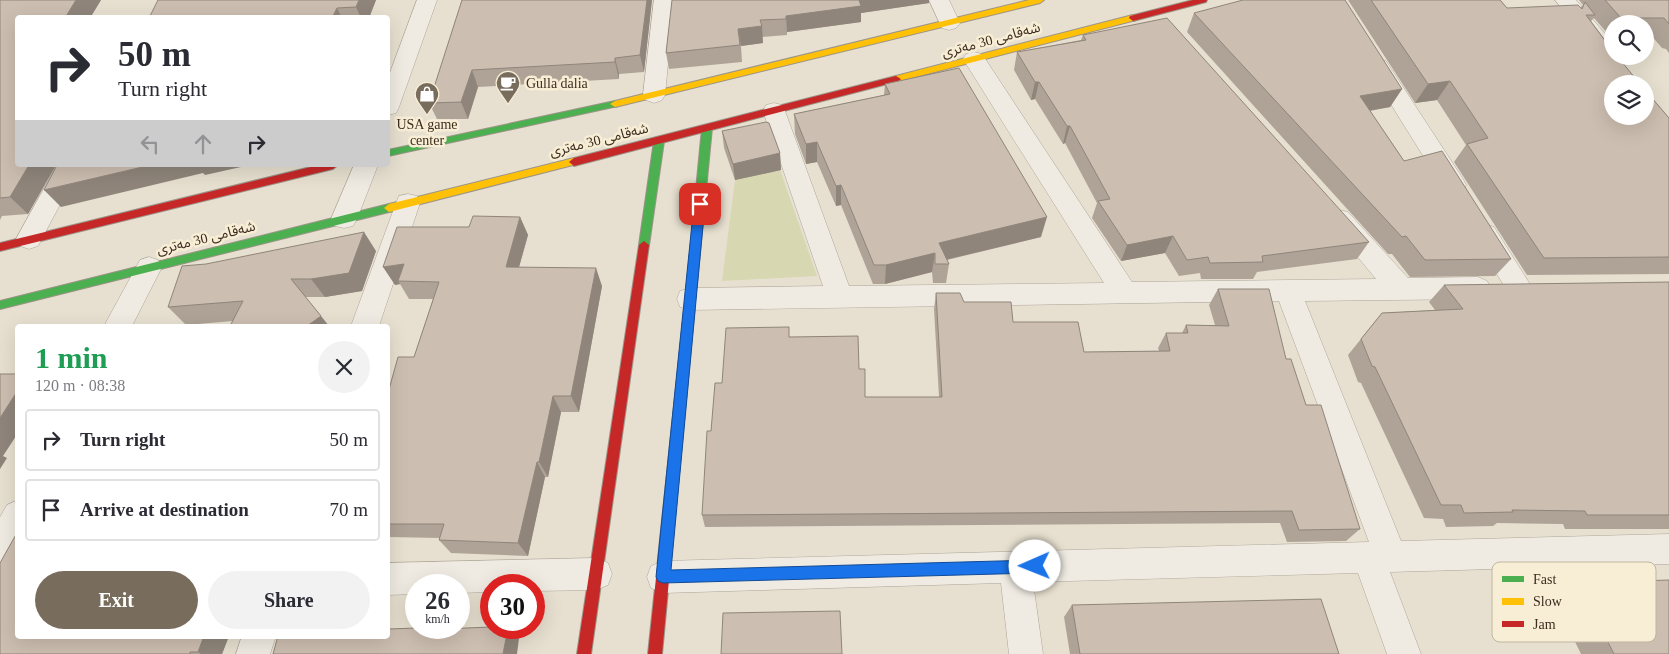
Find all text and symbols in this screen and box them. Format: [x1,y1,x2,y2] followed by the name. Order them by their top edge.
[1604,15,1654,125] map controls
[1604,15,1654,65] button: search
[940,20,1042,61] street label: شەقامی 30 مەتری
[35,35,100,100] icon: right
[118,35,191,74] text: 50 m
[495,70,521,104] cafe icon: Gulla dalia
[1604,75,1654,125] button: layers
[118,76,207,101] text: Turn right
[526,76,589,91] place label: Gulla dalia
[414,81,440,115] shop icon: USA game center
[396,117,458,148] place label: USA game center
[548,120,650,161] street label: شەقامی 30 مەتری
[136,130,164,158] icon: left
[189,130,217,158] icon: ahead
[242,130,270,158] icon: right
[679,183,721,225] pin
[686,190,714,218] icon: arrive
[155,218,257,259] street label: شەقامی 30 مەتری
[35,341,108,374] text: 1 min
[318,341,370,393] button: close
[35,377,125,394] text: 120 m · 08:38
[37,426,65,454] icon: right
[80,429,165,450] text: Turn right
[329,429,368,450] text: 50 m
[37,496,65,524] icon: arrive
[80,499,249,520] text: Arrive at destination
[329,499,368,520] text: 70 m
[1008,539,1060,591] position arrow
[1492,562,1656,642] legend
[35,571,198,629] button: Exit
[208,571,370,629] button: Share
[1533,572,1556,587] text: Fast
[480,574,545,639] speed limit sign: 30
[425,587,450,614] text: 26
[1533,594,1563,609] text: Slow
[425,612,450,626] text: km/h
[1533,617,1556,632] text: Jam

